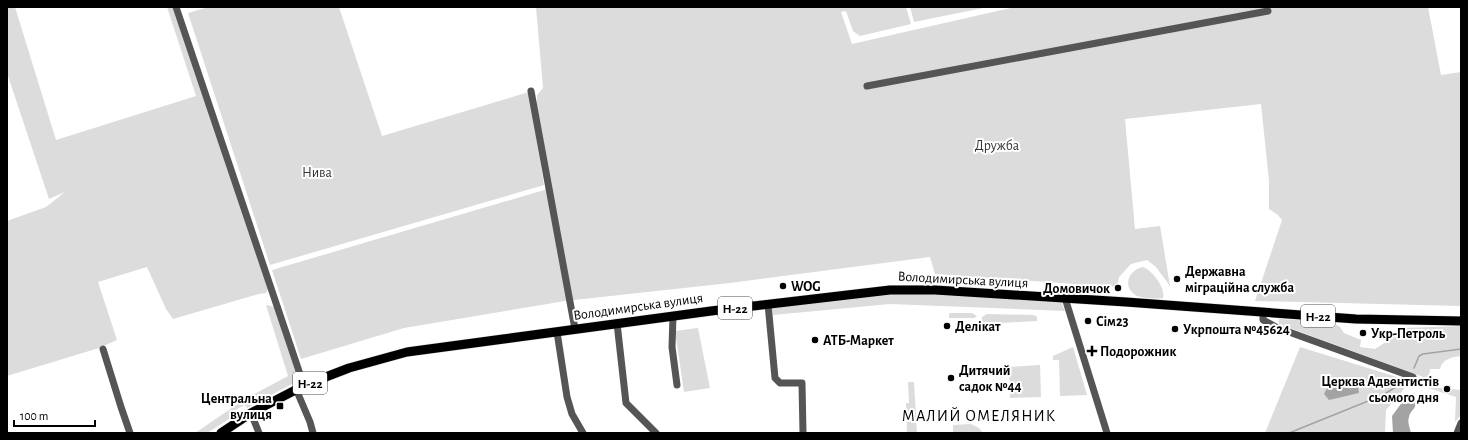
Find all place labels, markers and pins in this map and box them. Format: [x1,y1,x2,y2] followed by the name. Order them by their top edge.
[1185,265,1294,295] place label: Державна міграційна служба
[1172,274,1182,284] marker: Державна міграційна служба
[791,280,821,294] place label: WOG
[778,281,788,291] marker: WOG
[1043,282,1110,296] place label: Домовичок
[1113,283,1123,293] marker: Домовичок
[1096,315,1129,329] place label: Сім23
[1083,316,1093,326] marker: Сім23
[955,320,1001,334] place label: Делікат
[942,321,952,331] marker: Делікат
[1183,323,1290,337] place label: Укрпошта №45624
[1170,324,1180,334] marker: Укрпошта №45624
[1371,327,1446,341] place label: Укр-Петроль
[1358,328,1368,338] marker: Укр-Петроль
[823,334,894,348] place label: АТБ-Маркет
[810,335,820,345] marker: АТБ-Маркет
[1100,345,1176,359] place label: Подорожник
[1087,346,1097,356] marker: Подорожник
[959,364,1022,394] place label: Дитячий садок №44
[946,373,956,383] marker: Дитячий садок №44
[1321,375,1439,405] place label: Церква Адвентистів сьомого дня
[1442,384,1452,394] marker: Церква Адвентистів сьомого дня
[201,392,272,422] place label: Центральна вулиця
[275,401,285,411] marker: Центральна вулиця

